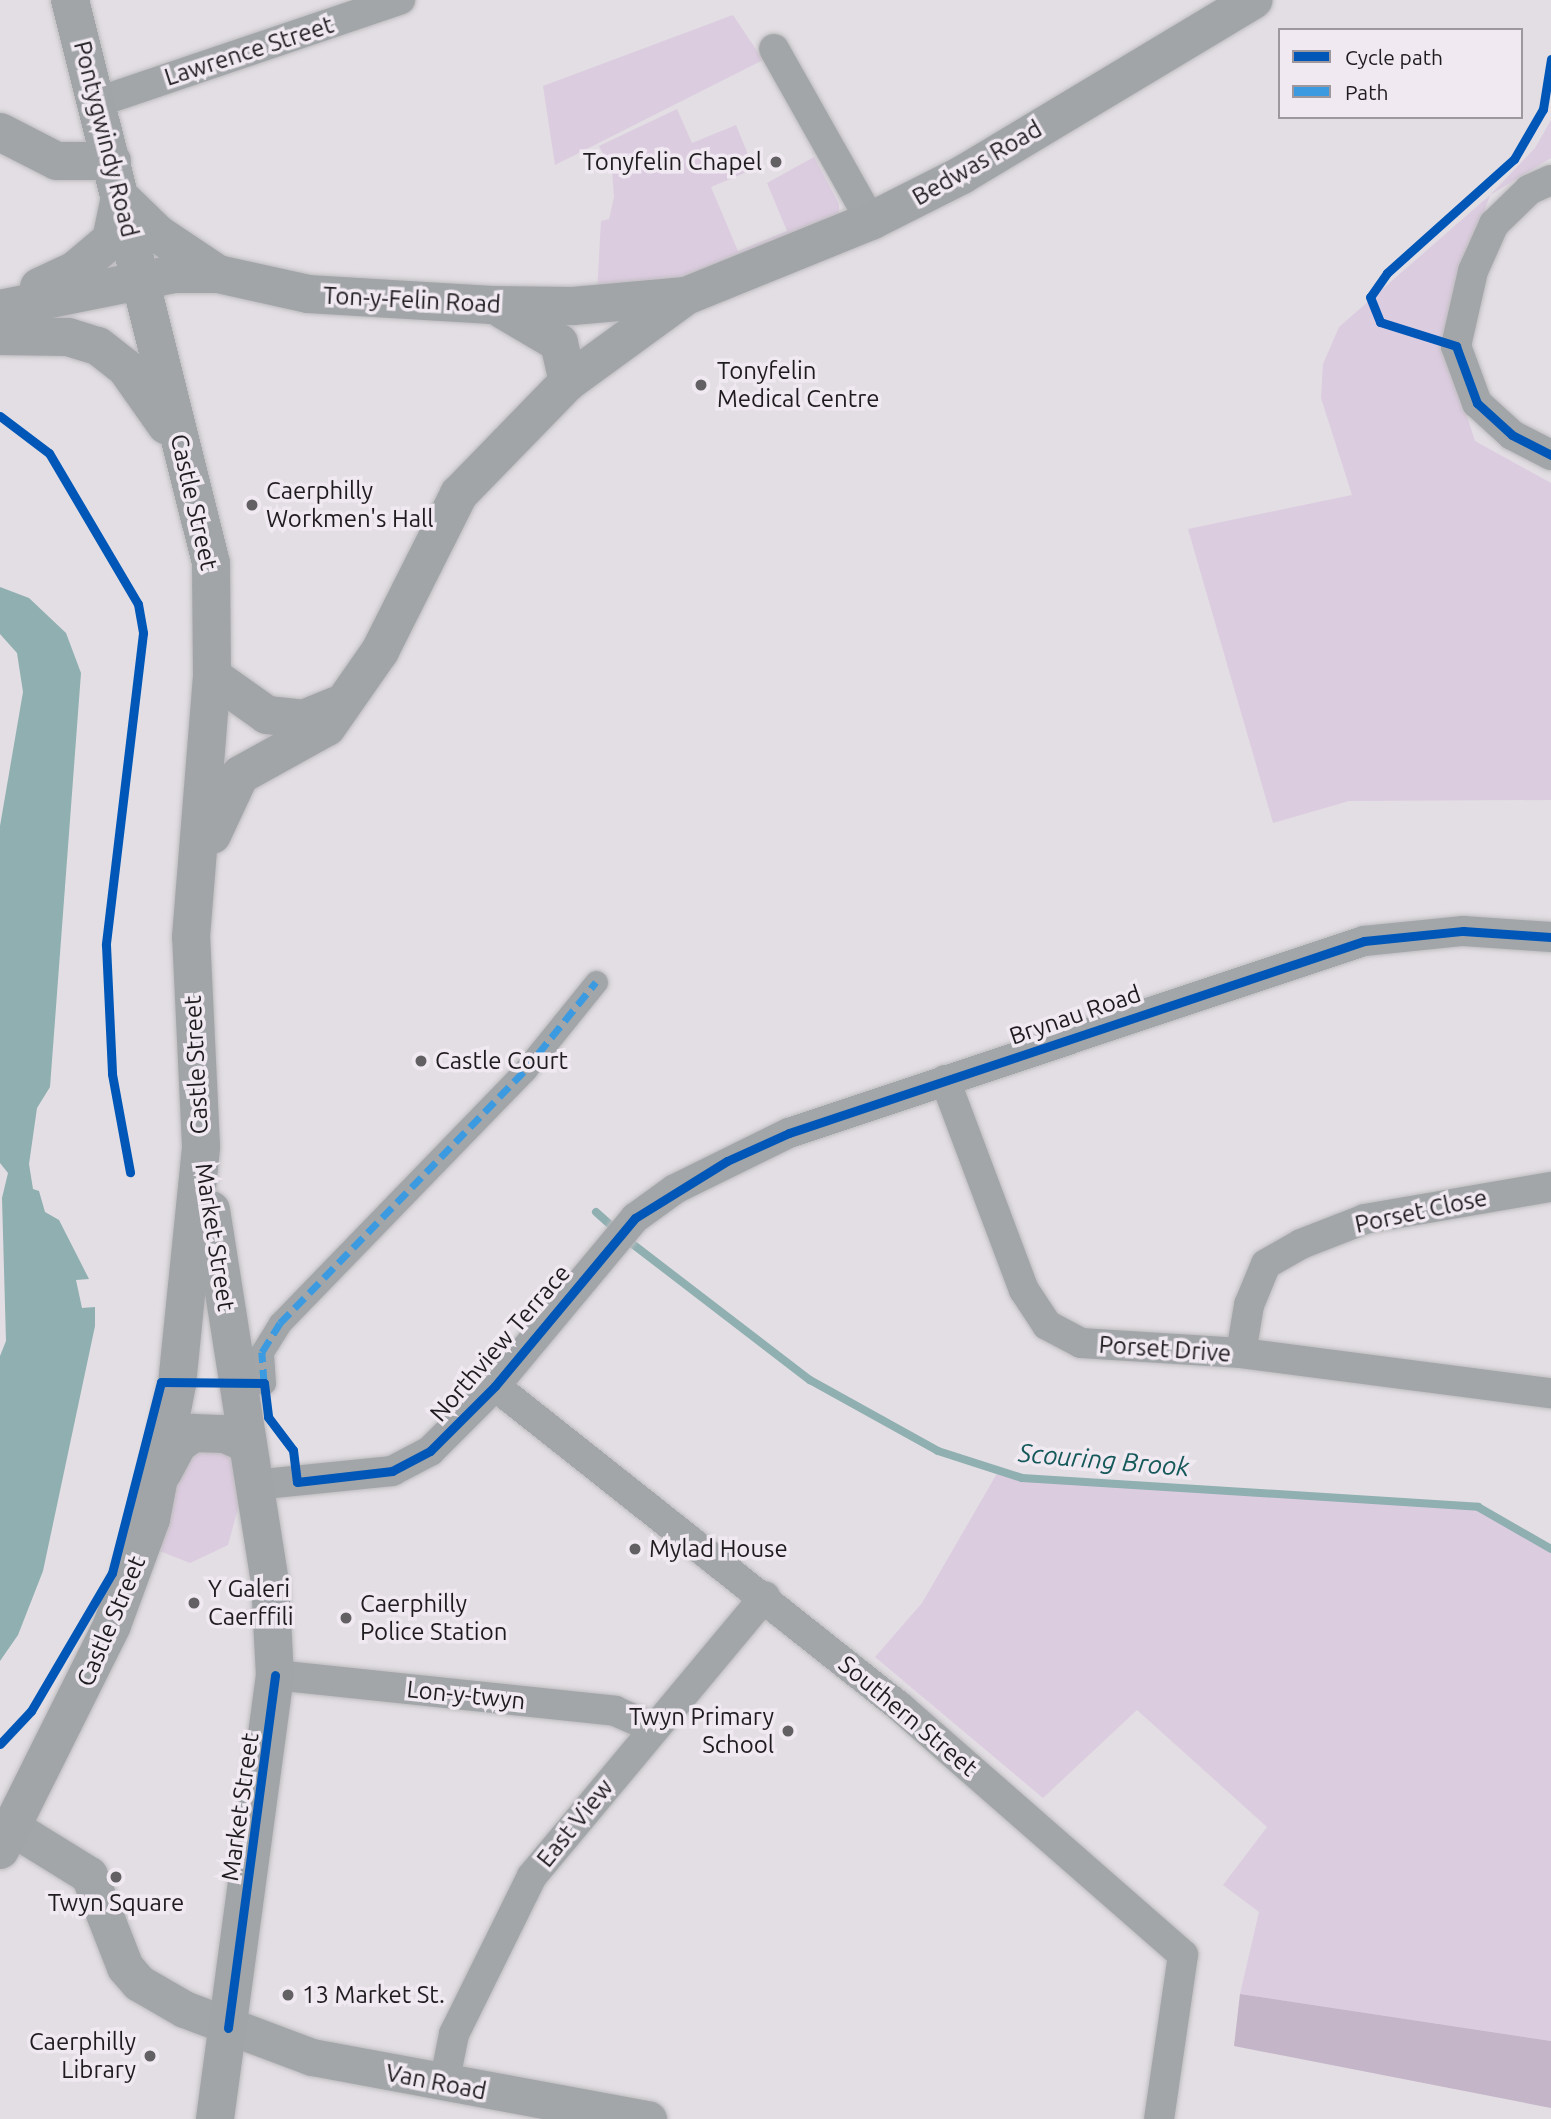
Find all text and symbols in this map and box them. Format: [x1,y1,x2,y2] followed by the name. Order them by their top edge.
[161,10,337,92] street label: Lawrence Street
[1278,28,1523,119] legend
[68,38,144,240] street label: Pontygwindy Road
[1345,45,1443,69] text: Cycle path
[1345,80,1388,104] text: Path
[907,114,1047,212] street label: Bedwas Road
[583,148,762,176] place label: Tonyfelin Chapel
[768,154,784,170] marker: Tonyfelin Chapel
[322,281,502,319] street label: Ton-y-Felin Road
[717,357,880,413] place label: Tonyfelin Medical Centre
[691,375,711,395] marker: Tonyfelin Medical Centre
[164,431,224,573] street label: Castle Street
[266,477,434,533] place label: Caerphilly Workmen's Hall
[244,497,260,513] marker: Caerphilly Workmen's Hall
[1006,979,1144,1051] street label: Brynau Road
[178,995,214,1135] street label: Castle Street
[435,1047,568,1075] place label: Castle Court
[413,1053,429,1069] marker: Castle Court
[189,1161,241,1313] street label: Market Street
[1352,1183,1490,1239] street label: Porset Close
[424,1259,576,1427] street label: Northview Terrace
[1098,1330,1232,1368] street label: Porset Drive
[1017,1437,1191,1483] water label: Scouring Brook
[649,1535,788,1563] place label: Mylad House
[627,1541,643,1557] marker: Mylad House
[71,1551,151,1691] street label: Castle Street
[208,1575,294,1631] place label: Y Galeri Caerffili
[360,1590,507,1646] place label: Caerphilly Police Station
[186,1595,202,1611] marker: Y Galeri Caerffili
[338,1610,354,1626] marker: Caerphilly Police Station
[833,1650,983,1782] street label: Southern Street
[405,1674,527,1716] street label: Lon-y-twyn
[629,1703,774,1759] place label: Twyn Primary School
[780,1723,796,1739] marker: Twyn Primary School
[215,1731,265,1883] street label: Market Street
[531,1773,619,1873] street label: East View
[108,1869,124,1885] marker: Twyn Square
[48,1889,184,1917] place label: Twyn Square
[302,1981,445,2009] place label: 13 Market St.
[280,1987,296,2003] marker: 13 Market St.
[29,2028,136,2084] place label: Caerphilly Library
[142,2048,158,2064] marker: Caerphilly Library
[383,2058,489,2106] street label: Van Road

